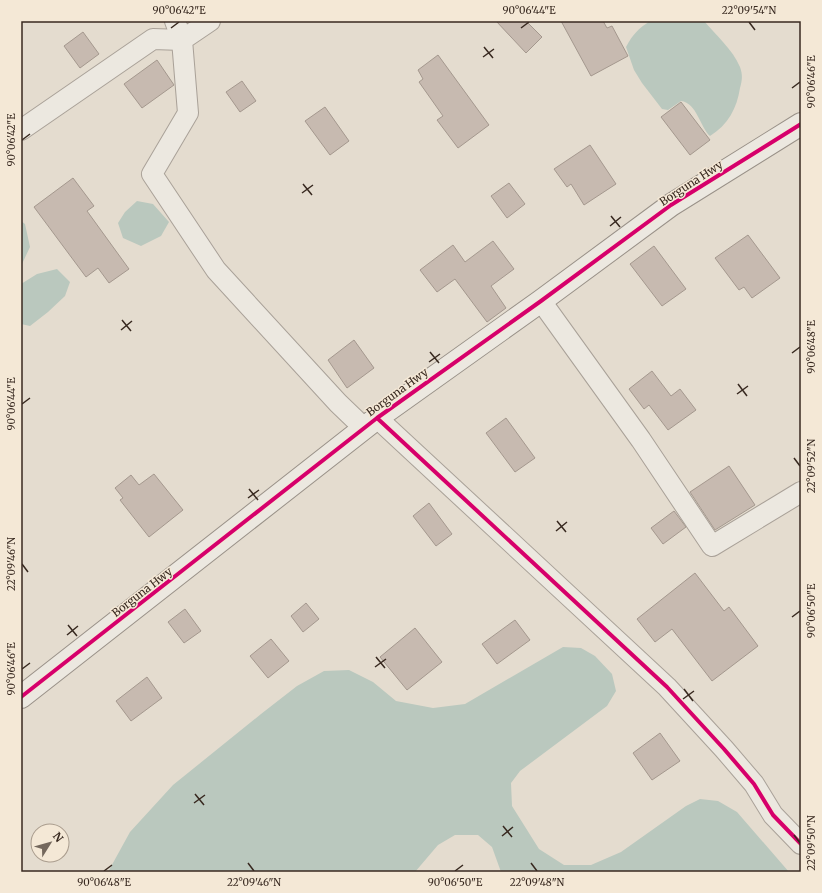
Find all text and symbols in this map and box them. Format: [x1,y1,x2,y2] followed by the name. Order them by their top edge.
[152,4,206,17] text: 90°06'42"E
[503,4,556,17] text: 90°06'44"E
[722,4,776,17] text: 22°09'54"N
[805,55,818,109] text: 90°06'46"E
[5,113,18,167] text: 90°06'42"E
[657,157,726,209] street label: Borguna Hwy
[805,320,818,374] text: 90°06'48"E
[363,365,431,419] street label: Borguna Hwy
[5,377,18,431] text: 90°06'44"E
[805,438,818,493] text: 22°09'52"N
[5,537,18,591] text: 22°09'46"N
[109,564,175,620] street label: Borguna Hwy
[805,583,818,638] text: 90°06'50"E
[5,642,18,696] text: 90°06'46"E
[805,815,818,871] text: 22°09'50"N
[30,823,70,863] north arrow
[50,829,66,845] text: N
[77,876,131,889] text: 90°06'48"E
[227,876,281,889] text: 22°09'46"N
[428,876,483,889] text: 90°06'50"E
[510,876,565,889] text: 22°09'48"N

